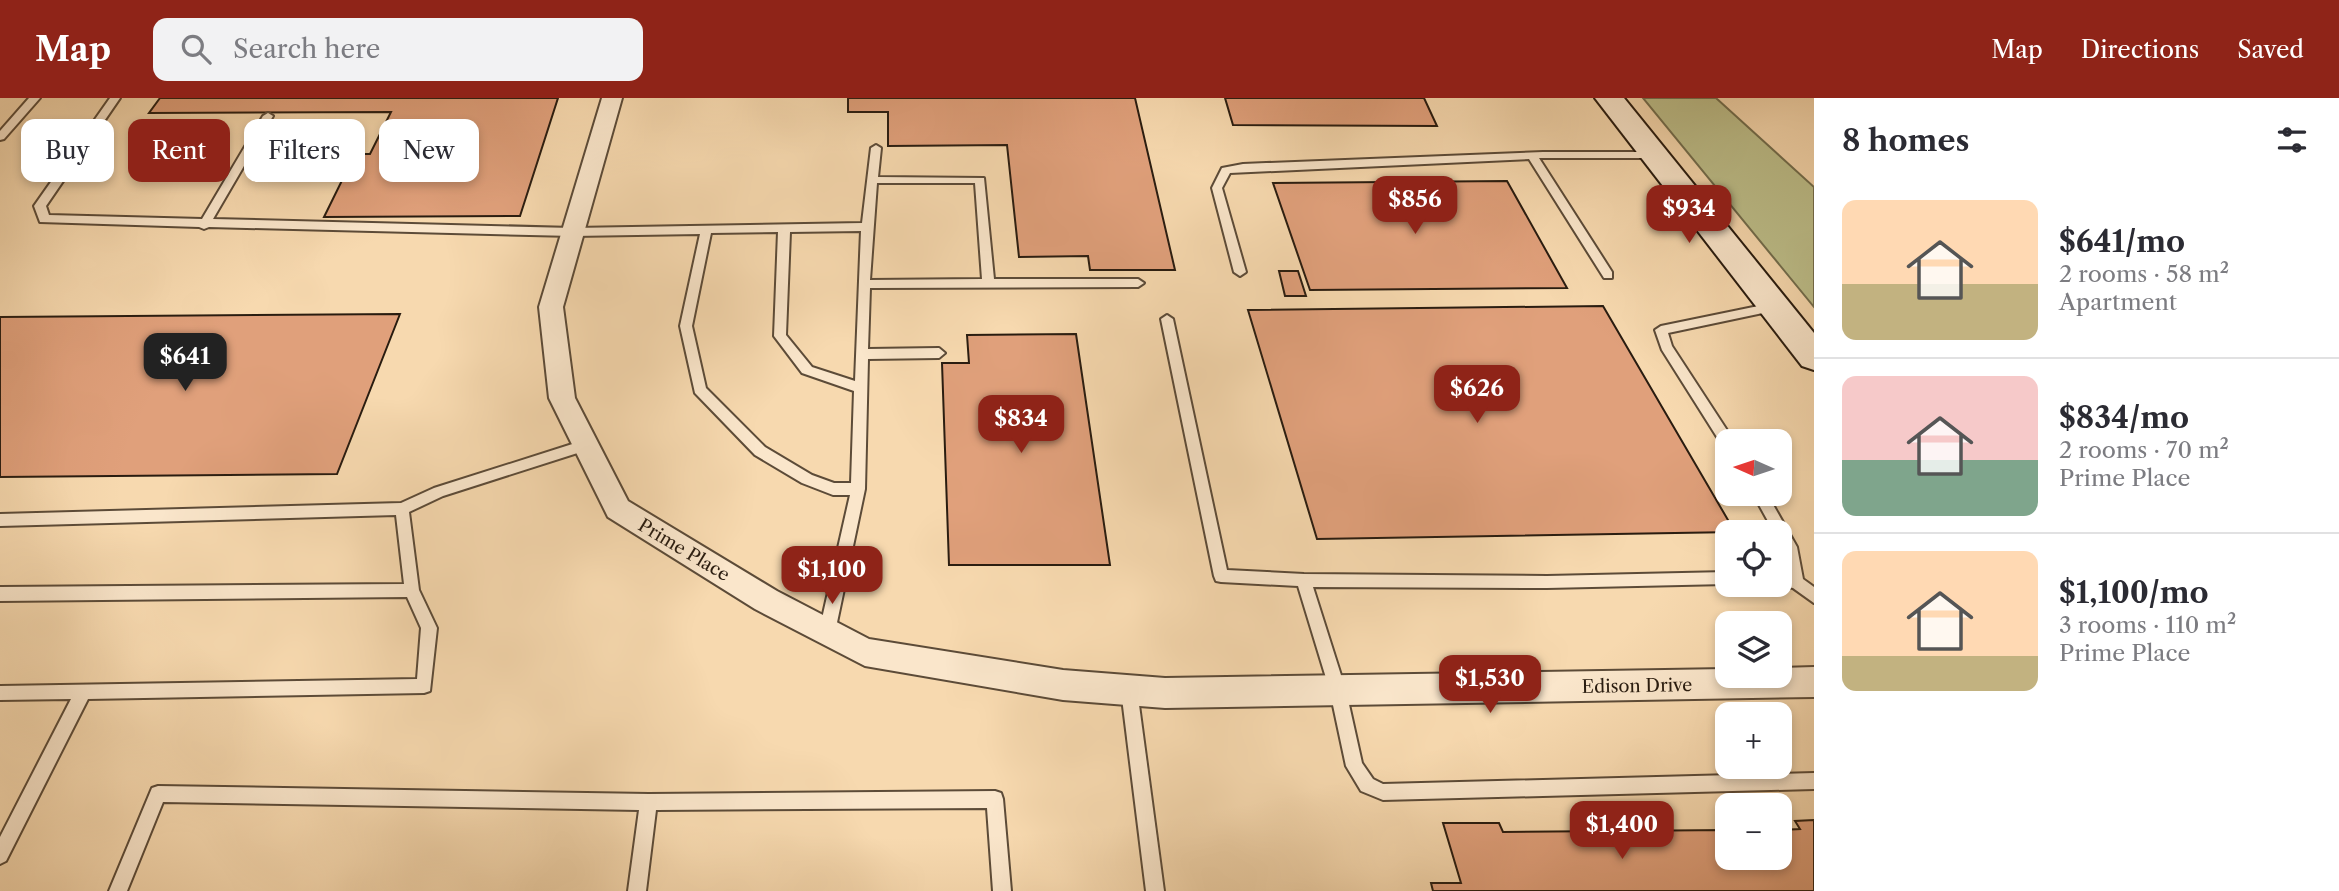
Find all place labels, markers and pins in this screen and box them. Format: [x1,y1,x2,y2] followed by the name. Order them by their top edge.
[1374,176,1456,236] pin: $856
[1648,186,1730,245] pin: $934
[144,334,226,393] pin: $641
[1436,366,1518,425] pin: $626
[980,396,1062,455] pin: $834
[775,546,889,606] pin: $1,100
[1433,656,1547,715] pin: $1,530
[1565,802,1679,861] pin: $1,400

